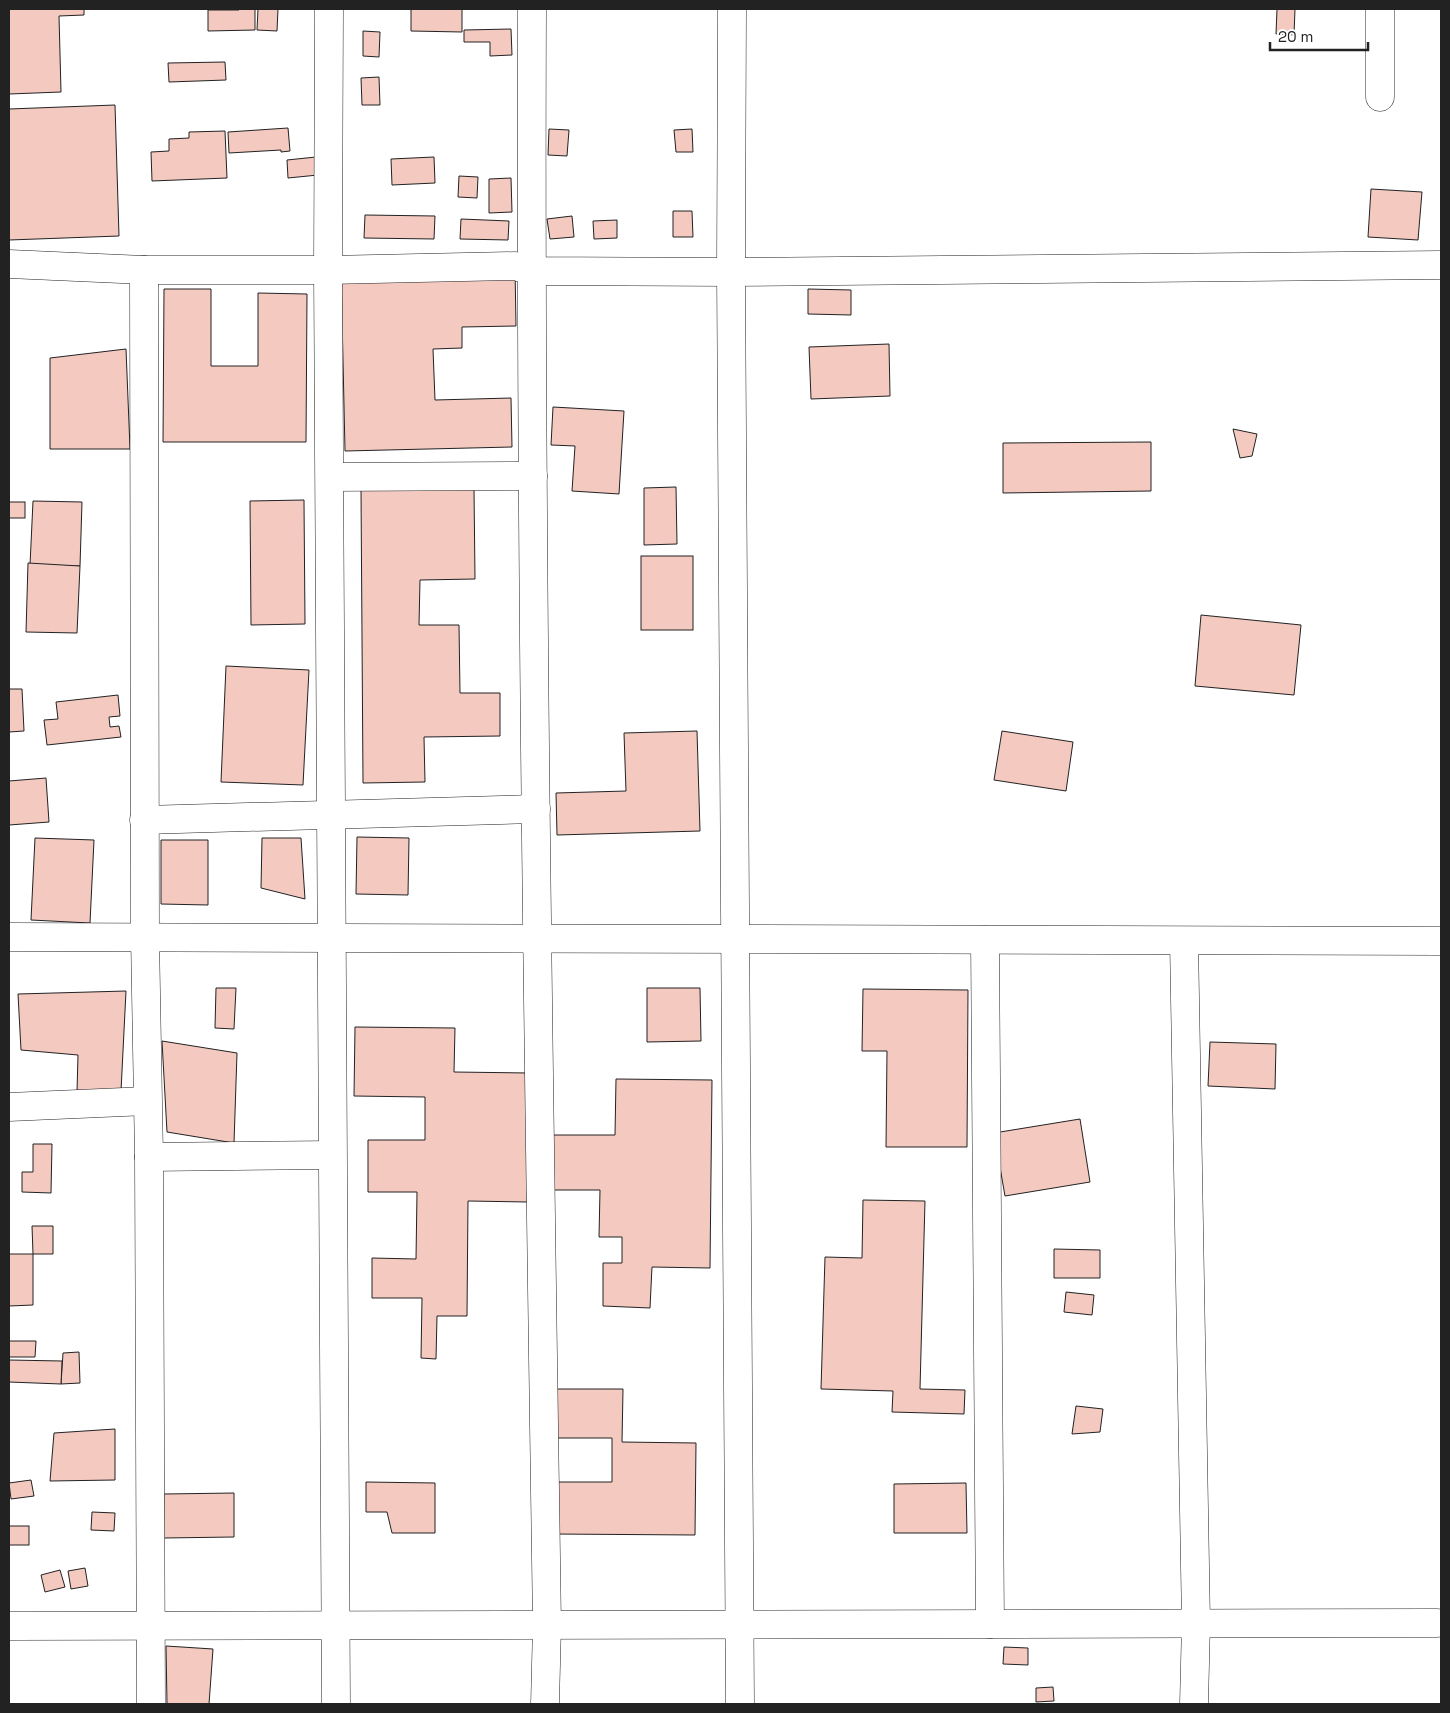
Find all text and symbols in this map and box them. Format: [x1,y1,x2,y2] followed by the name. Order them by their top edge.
[1270,20,1368,52] scale bar
[1278,27,1313,46] text: 20 m

